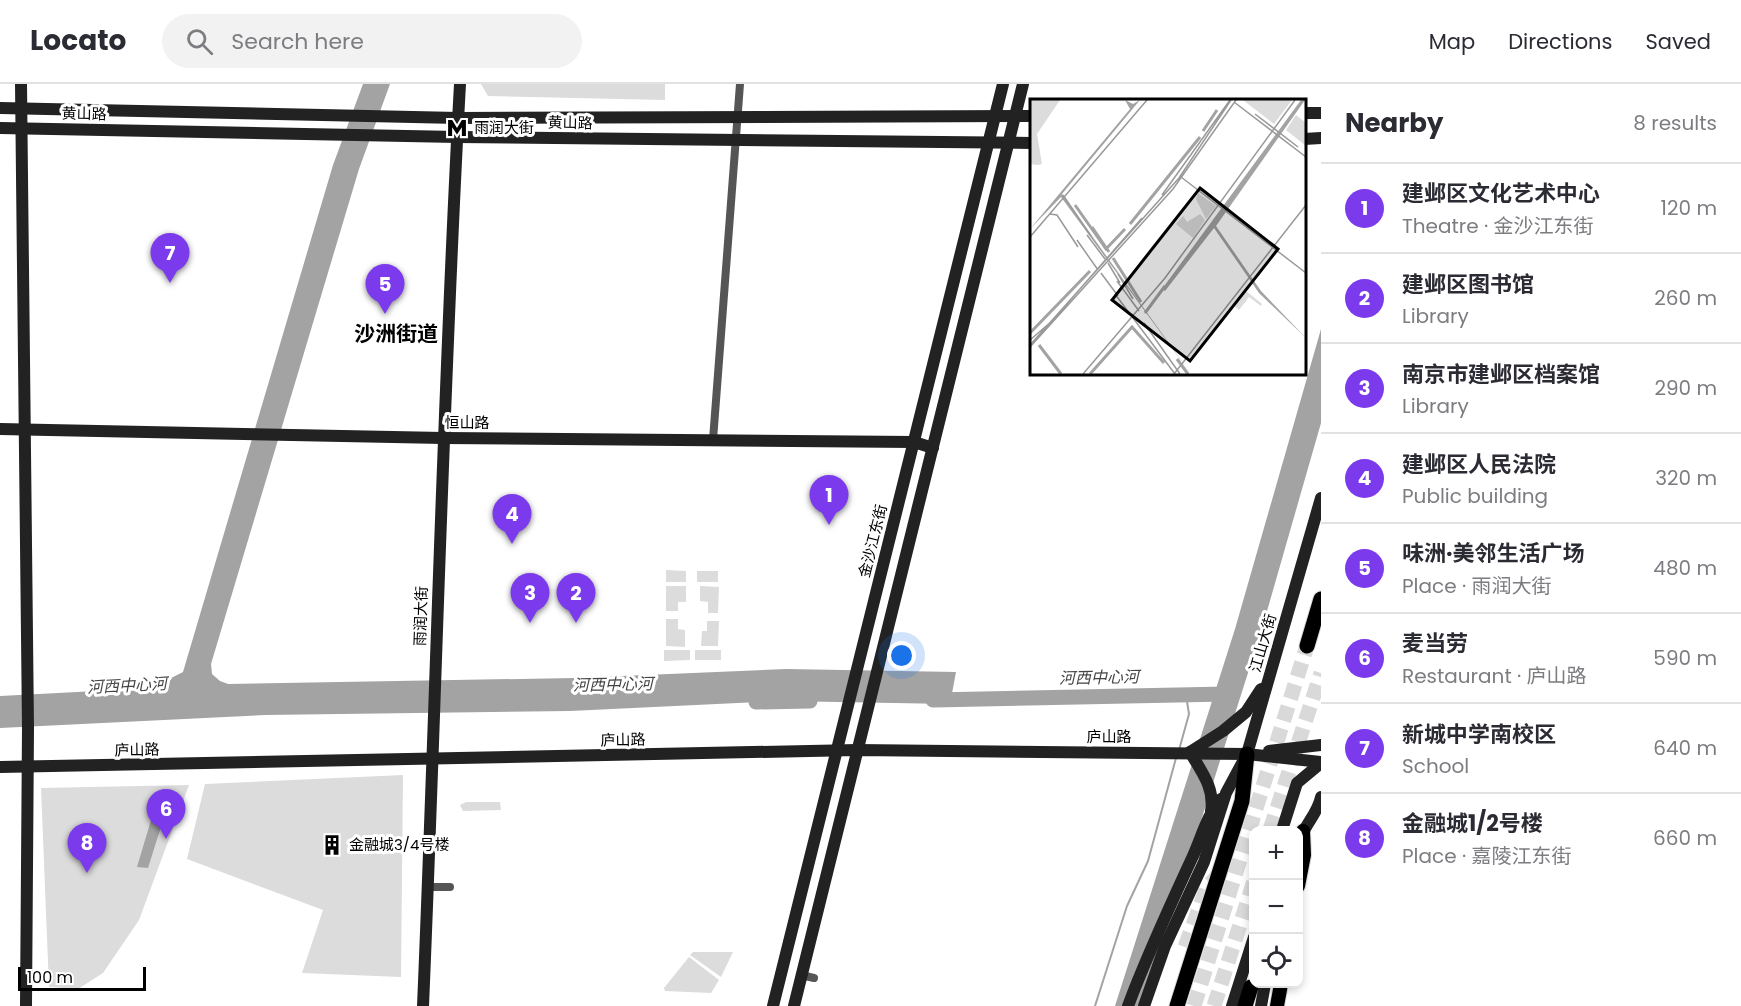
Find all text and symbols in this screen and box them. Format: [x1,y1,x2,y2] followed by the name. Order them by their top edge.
[162,14,582,68] search box
[30,21,126,60] text: Locato
[183,25,216,58] icon: search
[231,26,364,57] text: Search here
[1429,27,1475,56] text: Map
[1508,27,1612,56] text: Directions
[1645,27,1711,56] text: Saved
[1030,99,1306,375] inset map
[61,103,107,124] street label: 黄山路
[1345,105,1443,141] text: Nearby
[1633,109,1717,137] text: 8 results
[547,112,593,133] street label: 黄山路
[445,116,469,140] metro station icon: 雨润大街
[474,117,534,138] place label: 雨润大街
[1402,178,1600,209] text: 建邺区文化艺术中心
[1361,194,1368,222] text: 1
[1661,194,1717,222] text: 120 m
[1402,212,1594,240] text: Theatre · 金沙江东街
[150,234,190,283] pin: 7
[366,264,404,314] pin: 5
[1402,269,1534,300] text: 建邺区图书馆
[1359,284,1370,312] text: 2
[1654,284,1717,312] text: 260 m
[1402,302,1469,330] text: Library
[354,319,438,348] district label: 沙洲街道
[1402,359,1600,390] text: 南京市建邺区档案馆
[1358,374,1371,402] text: 3
[1654,374,1717,402] text: 290 m
[1402,392,1469,420] text: Library
[444,412,490,433] street label: 恒山路
[1402,449,1556,480] text: 建邺区人民法院
[1358,464,1371,492] text: 4
[1655,464,1717,492] text: 320 m
[810,476,848,525] pin: 1
[1402,482,1548,510] text: Public building
[492,494,532,544] pin: 4
[853,502,892,580] street label: 金沙江东街
[1402,538,1585,569] text: 味洲·美邻生活广场
[1358,554,1371,582] text: 5
[1653,554,1717,582] text: 480 m
[1402,572,1551,600] text: Place · 雨润大街
[510,574,550,623] pin: 3
[556,574,596,623] pin: 2
[409,586,432,646] street label: 雨润大街
[1244,611,1281,675] street label: 江山大街
[1402,628,1468,659] text: 麦当劳
[887,641,916,670] your location
[1358,644,1371,672] text: 6
[1653,644,1717,672] text: 590 m
[1402,662,1587,690] text: Restaurant · 庐山路
[1059,665,1142,690] water label: 河西中心河
[86,672,171,699] water label: 河西中心河
[573,672,656,697] water label: 河西中心河
[1402,719,1556,750] text: 新城中学南校区
[1086,726,1132,747] street label: 庐山路
[600,729,646,750] street label: 庐山路
[1359,734,1370,762] text: 7
[1653,734,1717,762] text: 640 m
[114,739,160,760] street label: 庐山路
[1402,752,1469,780] text: School
[146,790,186,839] pin: 6
[1402,808,1543,839] text: 金融城1/2号楼
[68,824,106,873] pin: 8
[1358,824,1371,852] text: 8
[1653,824,1717,852] text: 660 m
[1249,826,1303,988] map controls
[1249,826,1303,880] button: +
[320,833,344,857] building icon: 金融城3/4号楼
[349,834,449,855] place label: 金融城3/4号楼
[1402,842,1571,870] text: Place · 嘉陵江东街
[1249,880,1303,934] button: −
[1249,934,1303,988] button: locate
[18,964,146,992] scale bar
[27,966,73,989] text: 100 m

